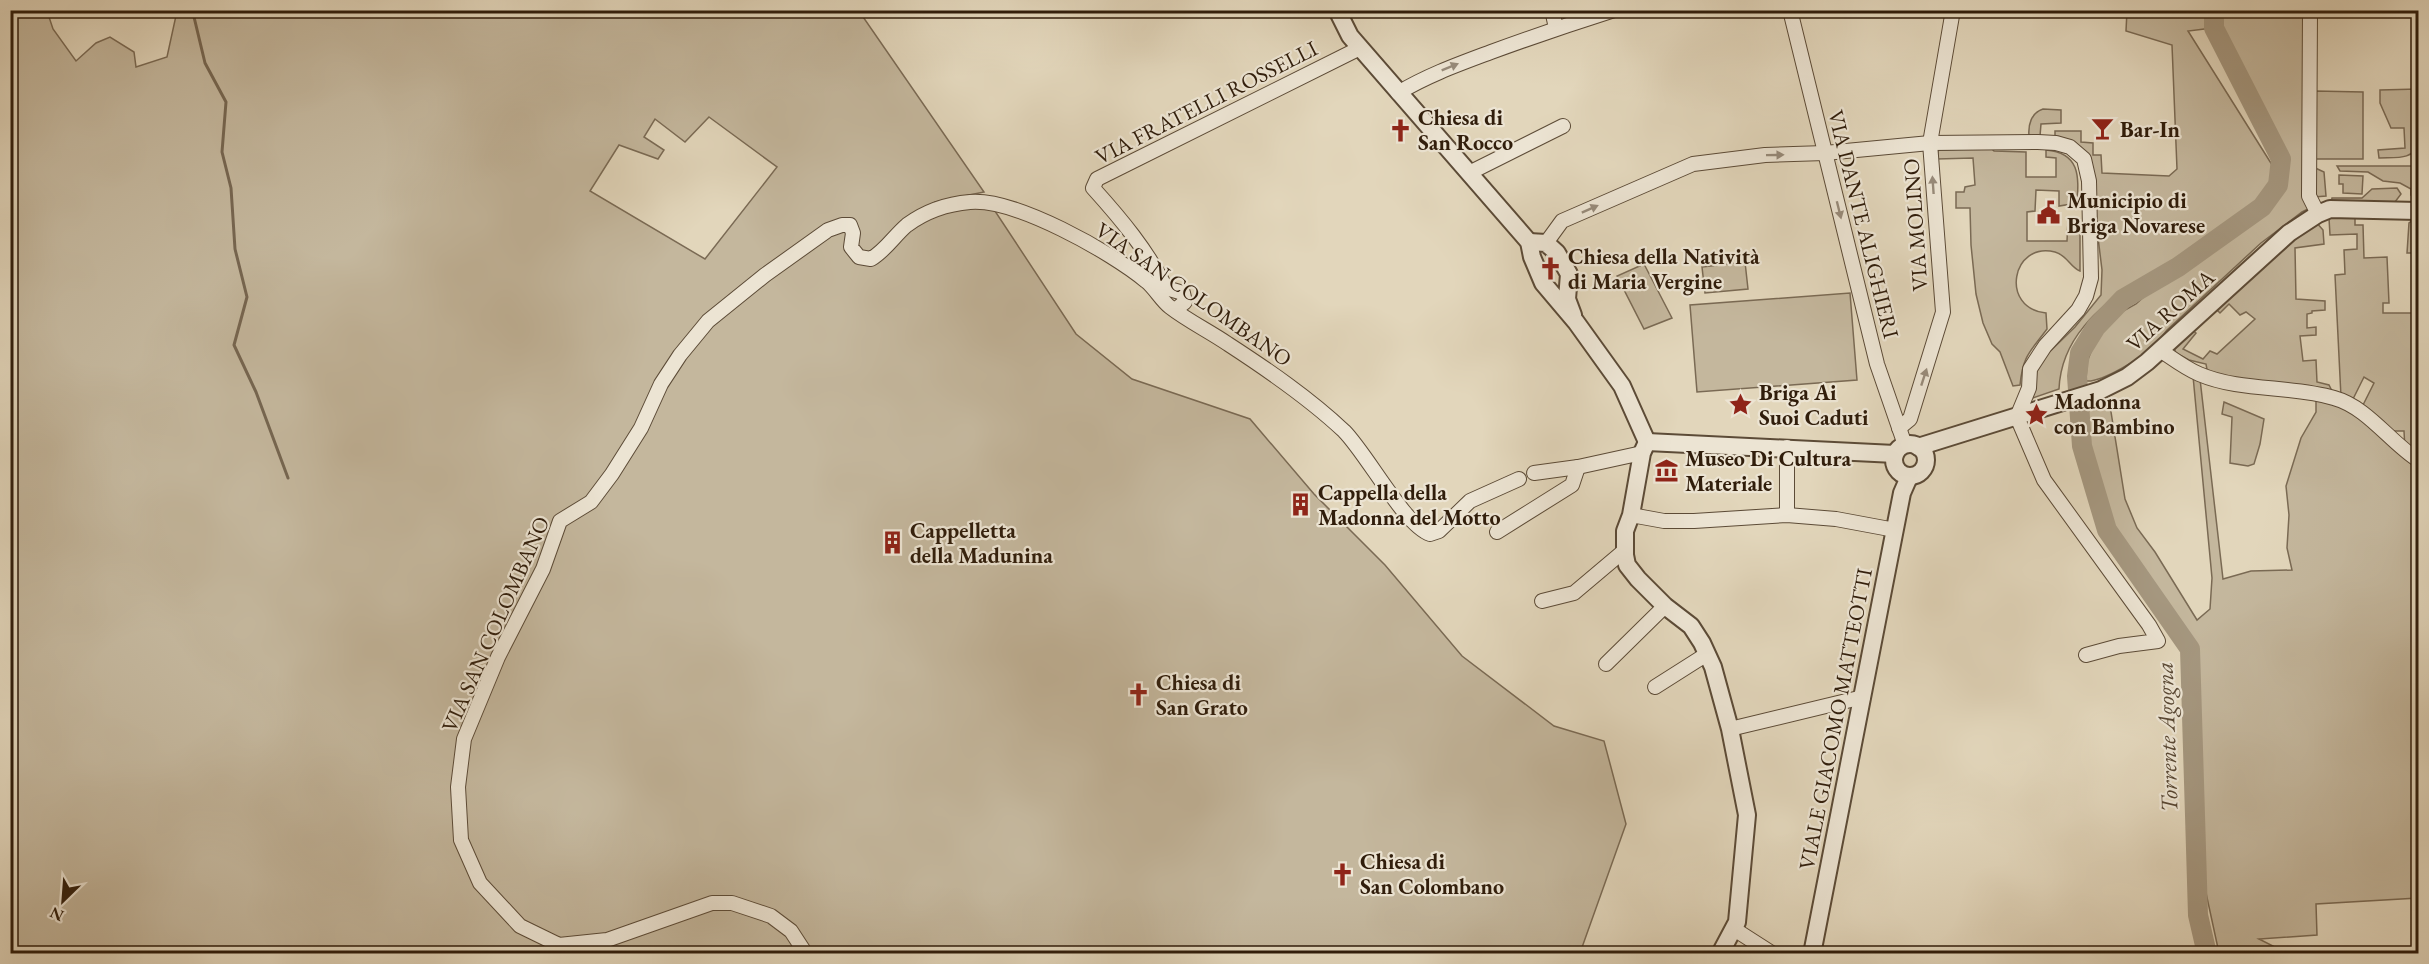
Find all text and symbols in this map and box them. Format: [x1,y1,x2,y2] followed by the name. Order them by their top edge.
[1090,33,1323,171] street label: VIA FRATELLI ROSSELLI
[1442,62,1460,72] one-way arrow
[1418,103,1513,157] place label: Chiesa di San Rocco
[1821,107,1906,342] street label: VIA DANTE ALIGHIERI
[2120,115,2180,144] place label: Bar-In
[2089,116,2115,142] bar icon: Bar-In
[1387,117,1413,143] church icon: Chiesa di San Rocco
[1766,150,1785,159] one-way arrow
[1896,158,1935,292] street label: VIA MOLINO
[1928,175,1938,194] one-way arrow
[2067,186,2205,240] place label: Municipio di Briga Novarese
[2036,200,2062,226] public building icon: Municipio di Briga Novarese
[1835,201,1844,220] one-way arrow
[1582,204,1600,214] one-way arrow
[1090,216,1298,373] street label: VIA SAN COLOMBANO
[1568,242,1760,296] place label: Chiesa della Natività di Maria Vergine
[1537,256,1563,282] church icon: Chiesa della Natività di Maria Vergine
[2120,262,2221,358] street label: VIA ROMA
[1919,368,1929,386] one-way arrow
[1759,378,1869,432] place label: Briga Ai Suoi Caduti
[2054,387,2175,441] place label: Madonna con Bambino
[1728,392,1754,418] place icon: Briga Ai Suoi Caduti
[2023,401,2049,427] place icon: Madonna con Bambino
[1685,444,1851,498] place label: Museo Di Cultura Materiale
[1654,458,1680,484] museum icon: Museo Di Cultura Materiale
[1318,478,1501,532] place label: Cappella della Madonna del Motto
[1287,492,1313,518] building icon: Cappella della Madonna del Motto
[435,512,556,737] street label: VIA SAN COLOMBANO
[910,516,1053,570] place label: Cappelletta della Madunina
[879,530,905,556] building icon: Cappelletta della Madunina
[1792,565,1879,872] street label: VIALE GIACOMO MATTEOTTI
[2148,661,2185,813] water label: Torrente Agogna
[1156,668,1248,722] place label: Chiesa di San Grato
[1125,682,1151,708] church icon: Chiesa di San Grato
[1360,847,1504,901] place label: Chiesa di San Colombano
[1329,861,1355,887] church icon: Chiesa di San Colombano
[33,871,93,931] north arrow
[47,902,67,926] text: N

